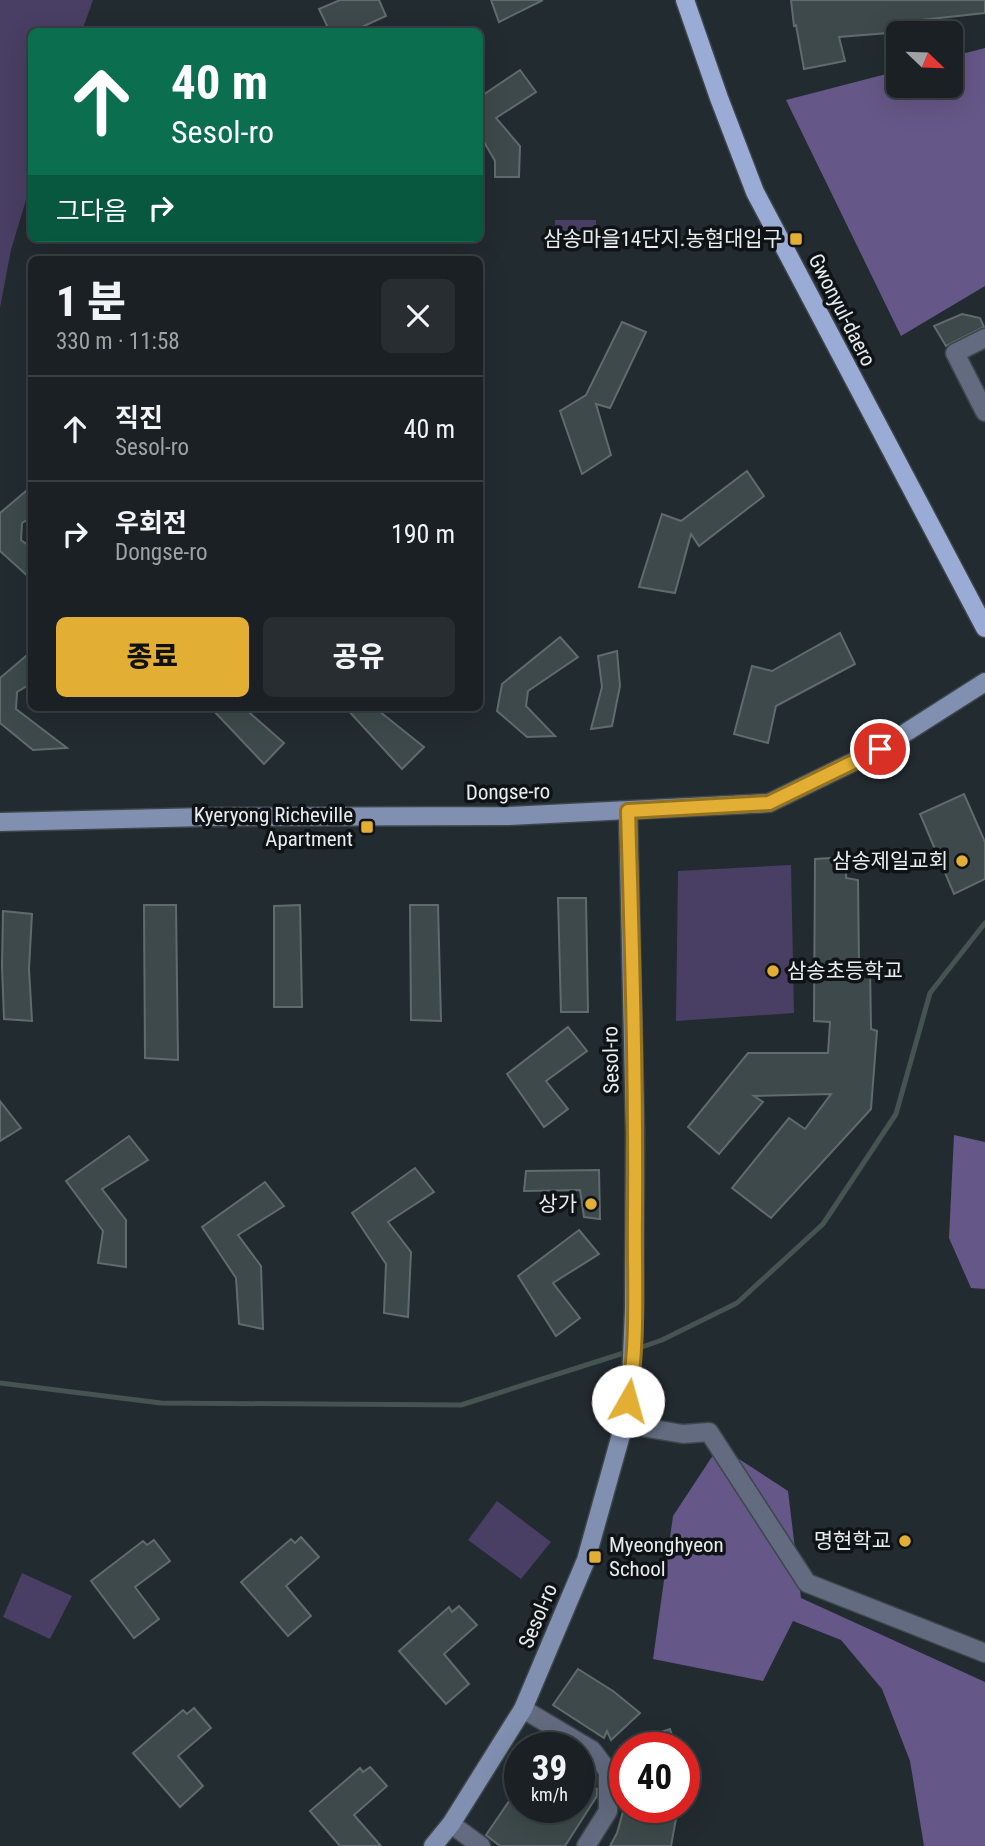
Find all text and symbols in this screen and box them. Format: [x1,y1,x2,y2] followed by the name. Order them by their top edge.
[886,21,962,98] north arrow
[886,21,963,98] map controls
[171,54,268,111] text: 40 m
[56,56,147,147] icon: ahead
[171,113,274,151] text: Sesol-ro
[142,189,180,227] icon: right
[56,196,128,226] text: 그다음
[543,227,782,251] place label: 삼송마을14단지.농협대입구
[788,231,804,247] marker: 삼송마을14단지.농협대입구
[803,250,881,370] street label: Gwonyul-daero
[56,277,126,326] text: 1 분
[381,279,455,353] button: close
[56,328,180,355] text: 330 m · 11:58
[115,403,163,433] text: 직진
[56,410,94,448] icon: ahead
[404,414,455,444] text: 40 m
[115,434,189,461] text: Sesol-ro
[115,508,187,538] text: 우회전
[56,515,94,553] icon: right
[391,519,455,549] text: 190 m
[115,539,207,566] text: Dongse-ro
[56,617,249,697] button: 종료
[263,617,455,697] button: 공유
[850,719,910,779] pin
[861,730,899,768] icon: arrive
[466,779,550,805] street label: Dongse-ro
[194,803,353,851] place label: Kyeryong Richeville Apartment
[359,819,375,835] marker: Kyeryong Richeville Apartment
[832,849,948,873] place label: 삼송제일교회
[954,853,970,869] marker: 삼송제일교회
[787,959,903,983] place label: 삼송초등학교
[765,963,781,979] marker: 삼송초등학교
[598,1026,624,1094] street label: Sesol-ro
[538,1192,577,1216] place label: 상가
[583,1196,599,1212] marker: 상가
[591,1364,665,1438] position arrow
[814,1529,891,1553] place label: 명현학교
[609,1533,724,1581] place label: Myeonghyeon School
[897,1533,913,1549] marker: 명현학교
[587,1549,603,1565] marker: Myeonghyeon School
[514,1580,562,1652] street label: Sesol-ro
[609,1732,700,1823] speed limit sign: 40
[532,1748,567,1789] text: 39
[531,1784,568,1805] text: km/h

